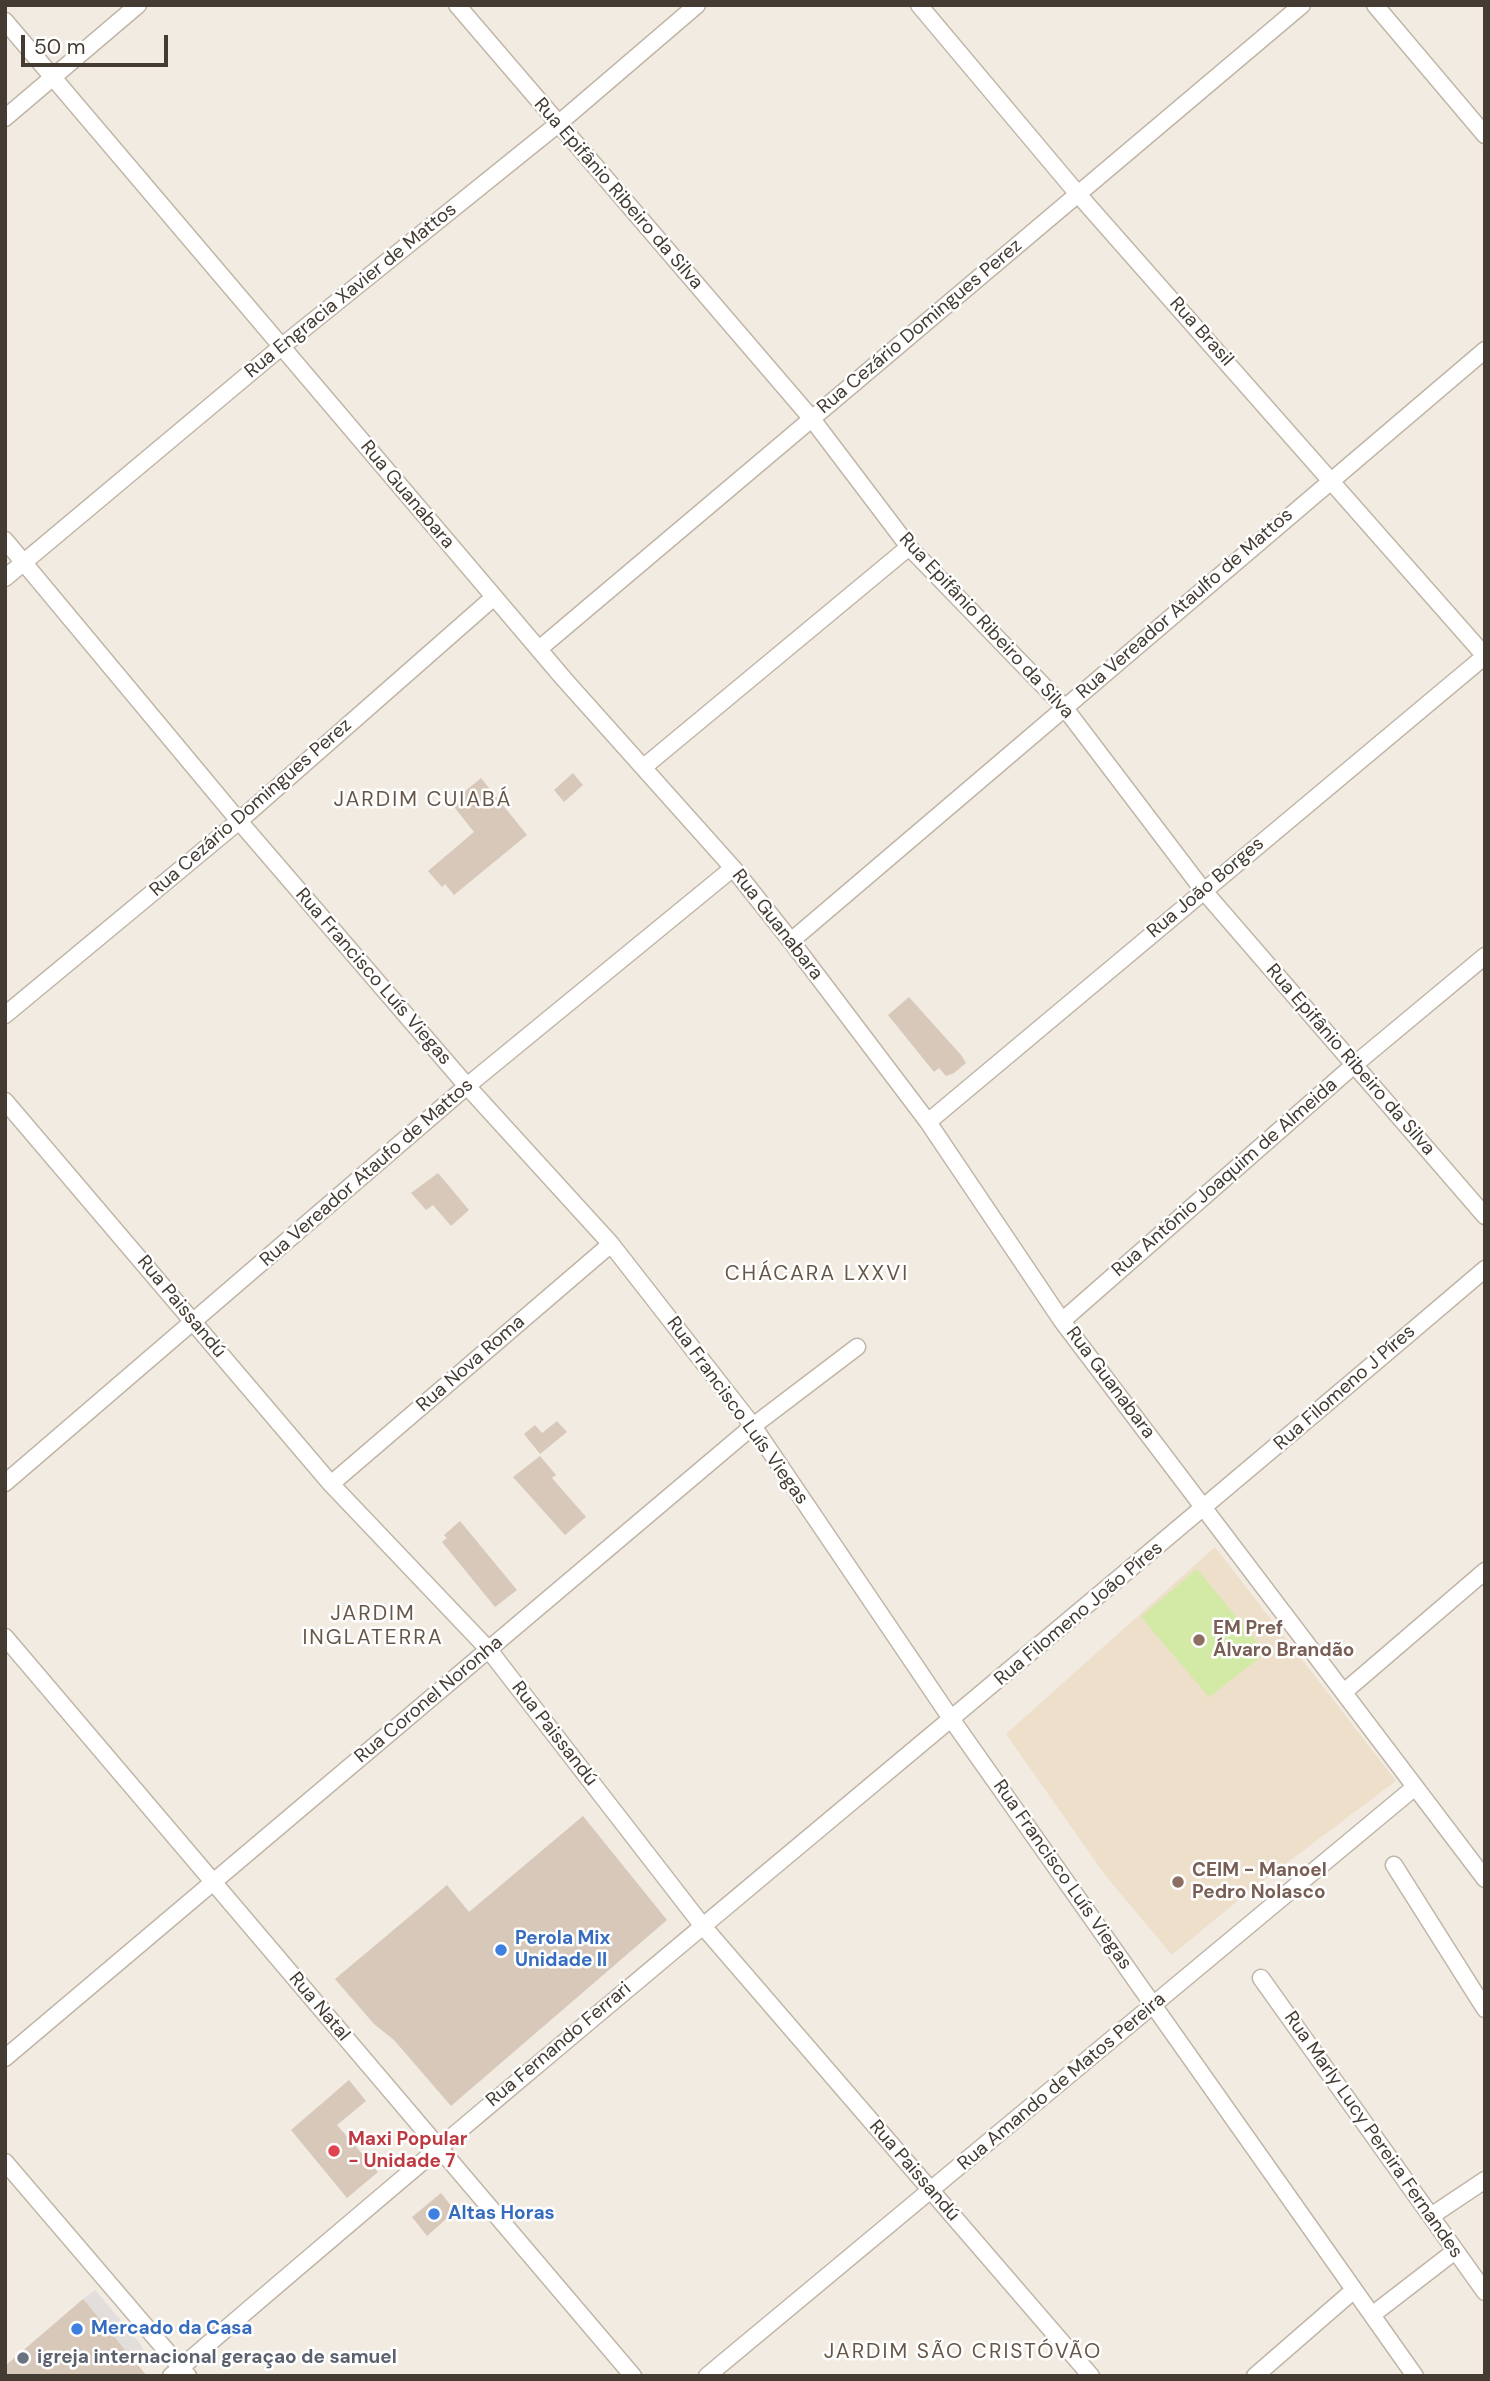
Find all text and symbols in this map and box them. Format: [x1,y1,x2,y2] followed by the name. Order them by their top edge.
[24,21,172,65] scale bar
[34,33,85,61] text: 50 m
[529,94,707,294] street label: Rua Epifânio Ribeiro da Silva
[241,199,461,383] street label: Rua Engracia Xavier de Mattos
[813,235,1027,419] street label: Rua Cezário Domingues Perez
[1164,293,1238,371] street label: Rua Brasil
[355,436,459,554] street label: Rua Guanabara
[1072,504,1298,704] street label: Rua Vereador Ataulfo de Mattos
[894,528,1078,724] street label: Rua Epifânio Ribeiro da Silva
[145,714,357,902] street label: Rua Cezário Domingues Perez
[335,787,511,813] district label: JARDIM CUIABÁ
[1143,833,1269,943] street label: Rua João Borges
[727,865,827,985] street label: Rua Guanabara
[290,884,456,1070] street label: Rua Francisco Luís Viegas
[1261,960,1439,1160] street label: Rua Epifânio Ribeiro da Silva
[256,1074,478,1272] street label: Rua Vereador Ataufo de Mattos
[1108,1074,1342,1282] street label: Rua Antônio Joaquim de Almeida
[132,1251,230,1363] street label: Rua Paissandú
[726,1261,908,1287] district label: CHÁCARA LXXVI
[412,1311,530,1417] street label: Rua Nova Roma
[661,1313,813,1509] street label: Rua Francisco Luís Viegas
[1270,1320,1420,1456] street label: Rua Filomeno J Píres
[1061,1323,1159,1443] street label: Rua Guanabara
[990,1537,1168,1691] street label: Rua Filomeno João Píres
[304,1601,442,1651] district label: JARDIM INGLATERRA
[1213,1618,1354,1662] place label: EM Pref Álvaro Brandão
[350,1632,508,1768] street label: Rua Coronel Noronha
[1191,1632,1207,1648] marker: EM Pref Álvaro Brandão
[506,1677,602,1791] street label: Rua Paissandú
[988,1776,1136,1974] street label: Rua Francisco Luís Viegas
[1192,1860,1327,1904] place label: CEIM - Manoel Pedro Nolasco
[1170,1874,1186,1890] marker: CEIM - Manoel Pedro Nolasco
[515,1928,610,1972] place label: Perola Mix Unidade II
[493,1942,509,1958] marker: Perola Mix Unidade II
[284,1968,354,2046] street label: Rua Natal
[482,1978,636,2112] street label: Rua Fernando Ferrari
[954,1988,1170,2176] street label: Rua Amando de Matos Pereira
[1279,2007,1467,2263] street label: Rua Marly Lucy Pereira Fernandes
[864,2116,964,2226] street label: Rua Paissandú
[348,2129,467,2173] place label: Maxi Popular - Unidade 7
[326,2143,342,2159] marker: Maxi Popular - Unidade 7
[448,2203,555,2225] place label: Altas Horas
[426,2206,442,2222] marker: Altas Horas
[91,2318,253,2340] place label: Mercado da Casa
[69,2321,85,2337] marker: Mercado da Casa
[826,2339,1100,2365] district label: JARDIM SÃO CRISTÓVÃO
[37,2347,397,2369] place label: igreja internacional geraçao de samuel
[15,2350,31,2366] marker: igreja internacional geraçao de samuel

